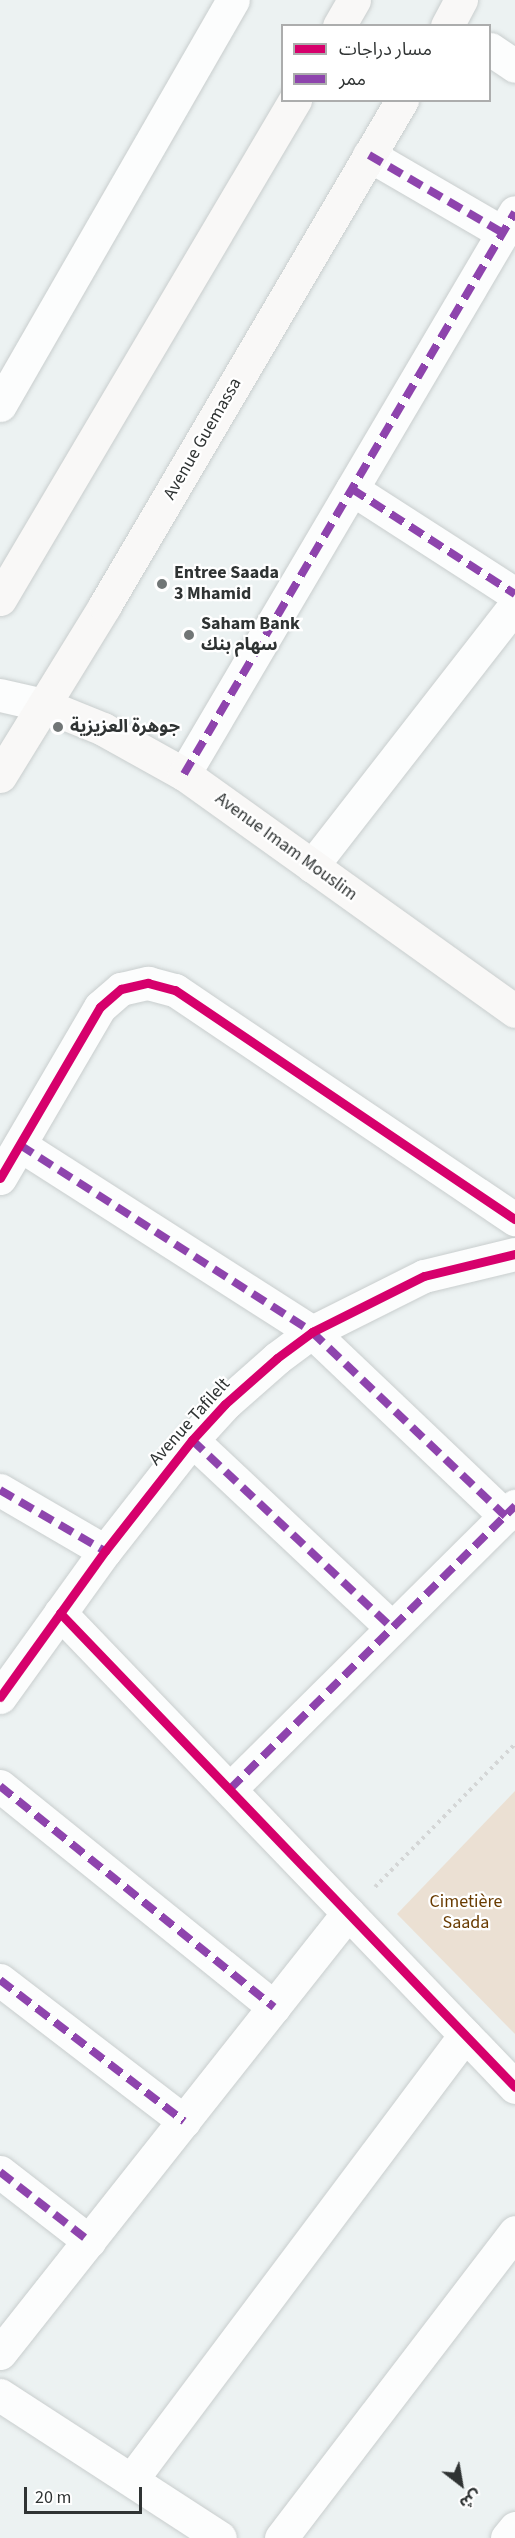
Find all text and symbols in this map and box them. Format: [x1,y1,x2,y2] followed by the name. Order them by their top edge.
[281,24,491,102] legend
[339,37,432,62] text: مسار دراجات
[339,67,366,92] text: ممر
[159,374,247,504] street label: Avenue Guemassa
[174,563,279,606] place label: Entree Saada 3 Mhamid
[155,577,169,591] marker: Entree Saada 3 Mhamid
[201,614,300,656] place label: Saham Bank سهام بنك
[182,628,196,642] marker: Saham Bank سهام بنك
[70,716,180,738] place label: جوهرة العزيزية
[51,720,65,734] marker: جوهرة العزيزية
[211,788,361,906] street label: Avenue Imam Mouslim
[145,1374,235,1470] street label: Avenue Tafilelt
[430,1892,502,1934] park label: Cimetière Saada
[431,2454,491,2514] north arrow
[27,2475,146,2513] scale bar
[455,2484,485,2514] text: ش
[35,2485,71,2510] text: 20 m

